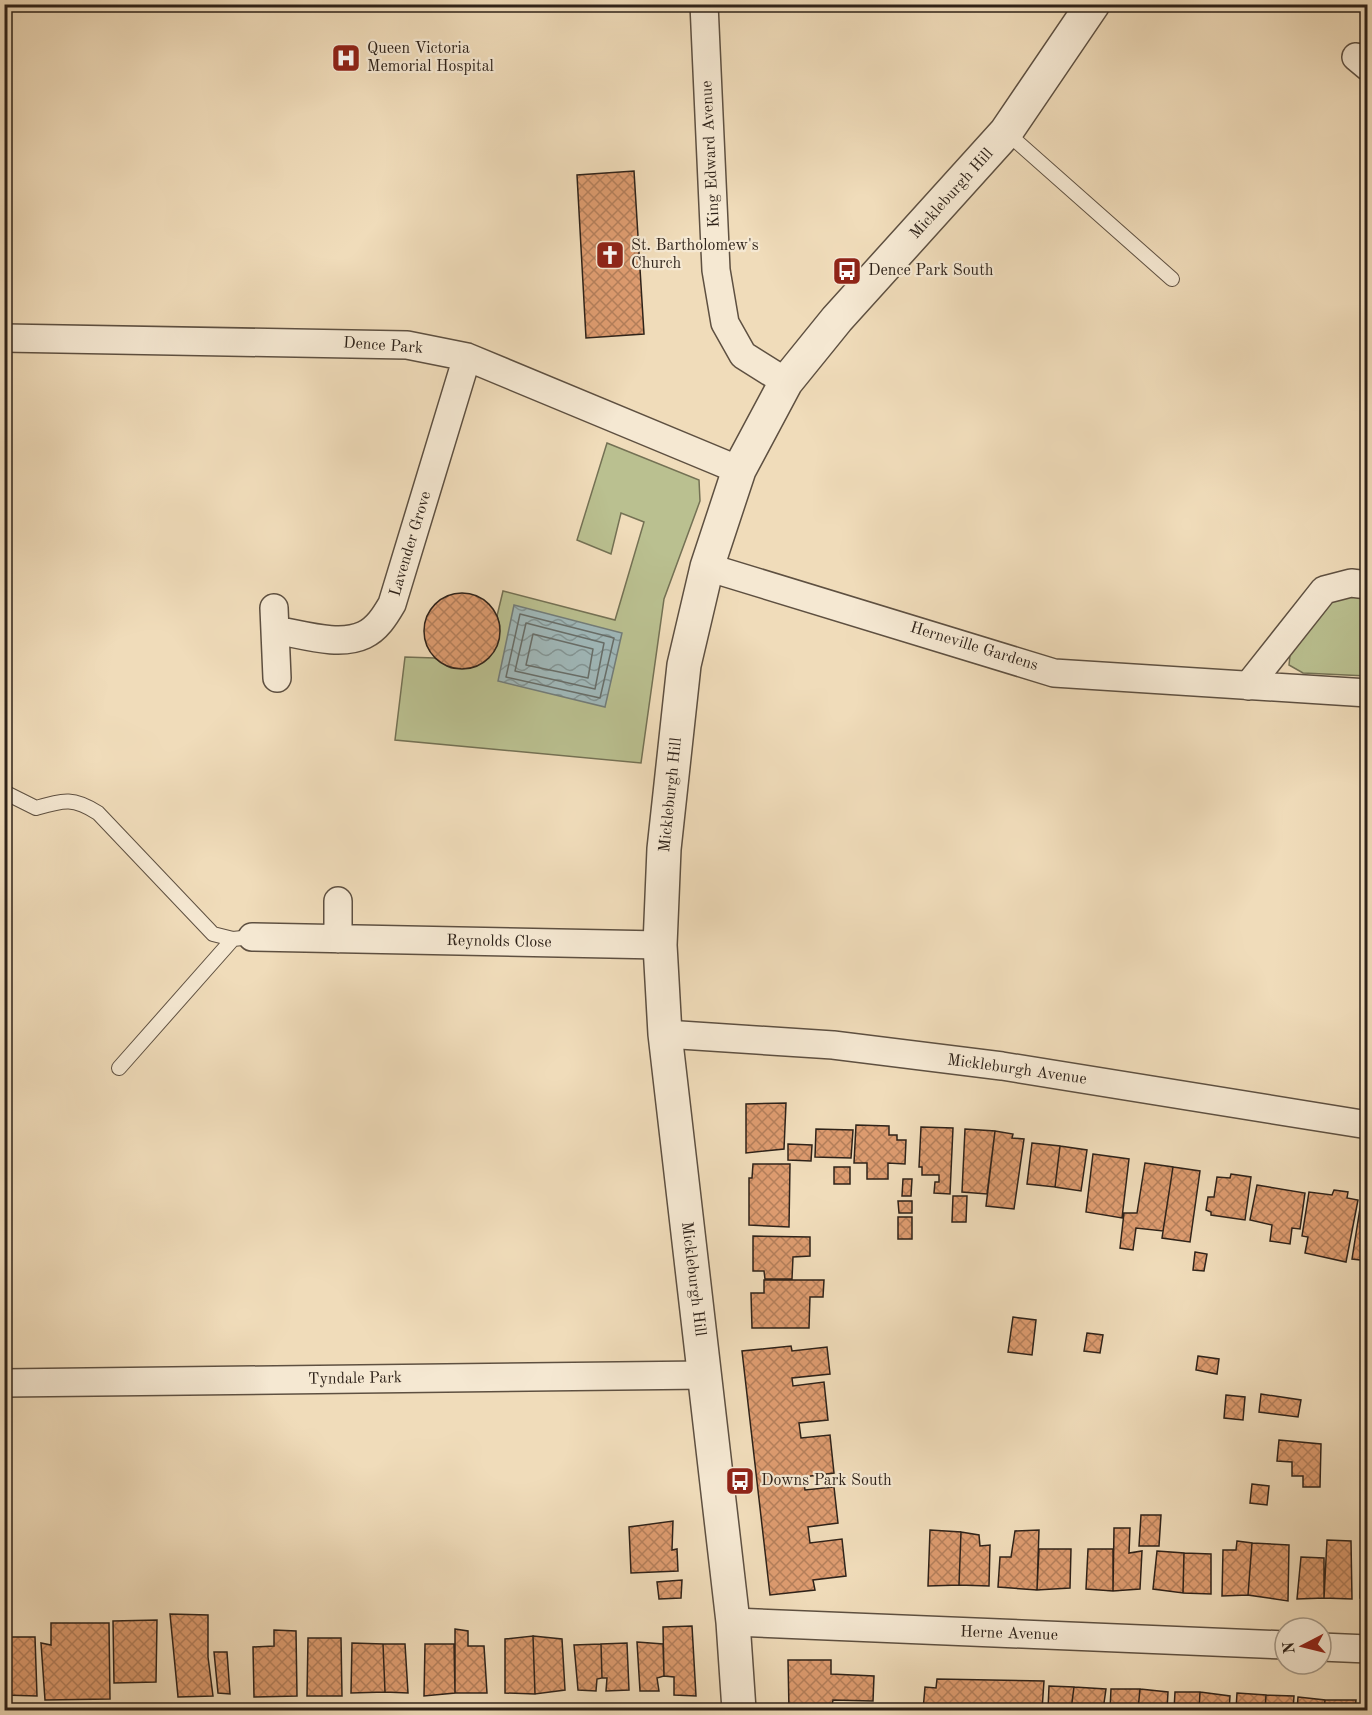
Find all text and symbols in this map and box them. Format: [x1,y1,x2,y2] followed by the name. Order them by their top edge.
[367,41,494,75] place label: Queen Victoria Memorial Hospital
[330,42,362,74] hospital icon: Queen Victoria Memorial Hospital
[699,80,723,228] street label: King Edward Avenue
[907,146,997,242] street label: Mickleburgh Hill
[631,238,759,272] place label: St. Bartholomew's Church
[594,239,626,271] church icon: St. Bartholomew's Church
[831,255,863,287] bus stop icon: Dence Park South
[868,263,994,279] place label: Dence Park South
[342,335,424,357] street label: Dence Park
[387,490,435,598] street label: Lavender Grove
[908,620,1040,674] street label: Herneville Gardens
[657,737,685,853] street label: Mickleburgh Hill
[446,933,552,951] street label: Reynolds Close
[946,1052,1088,1088] street label: Mickleburgh Avenue
[678,1221,708,1337] street label: Mickleburgh Hill
[308,1370,402,1388] street label: Tyndale Park
[724,1465,756,1497] bus stop icon: Downs Park South
[761,1473,892,1489] place label: Downs Park South
[1273,1616,1333,1676] north arrow
[960,1624,1058,1644] street label: Herne Avenue
[1281,1640,1299,1655] text: N

